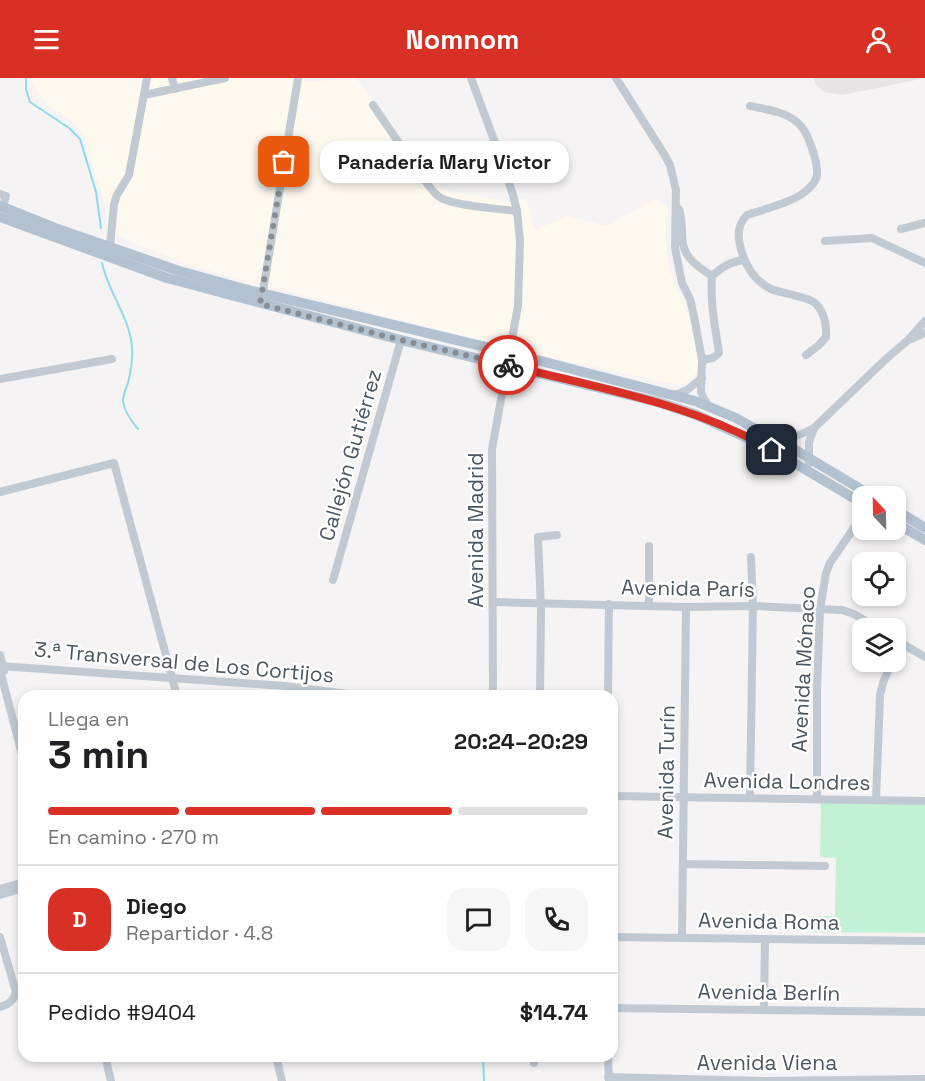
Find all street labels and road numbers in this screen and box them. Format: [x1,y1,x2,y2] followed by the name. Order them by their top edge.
[313,366,387,544] street label: Callejón Gutiérrez
[462,452,489,608] street label: Avenida Madrid
[621,573,755,603] street label: Avenida París
[785,585,821,753] street label: Avenida Mónaco
[33,635,335,689] street label: 3.ª Transversal de Los Cortijos
[651,705,681,839] street label: Avenida Turín
[703,766,871,796] street label: Avenida Londres
[698,906,840,936] street label: Avenida Roma
[697,977,841,1007] street label: Avenida Berlín
[697,1049,837,1076] street label: Avenida Viena

